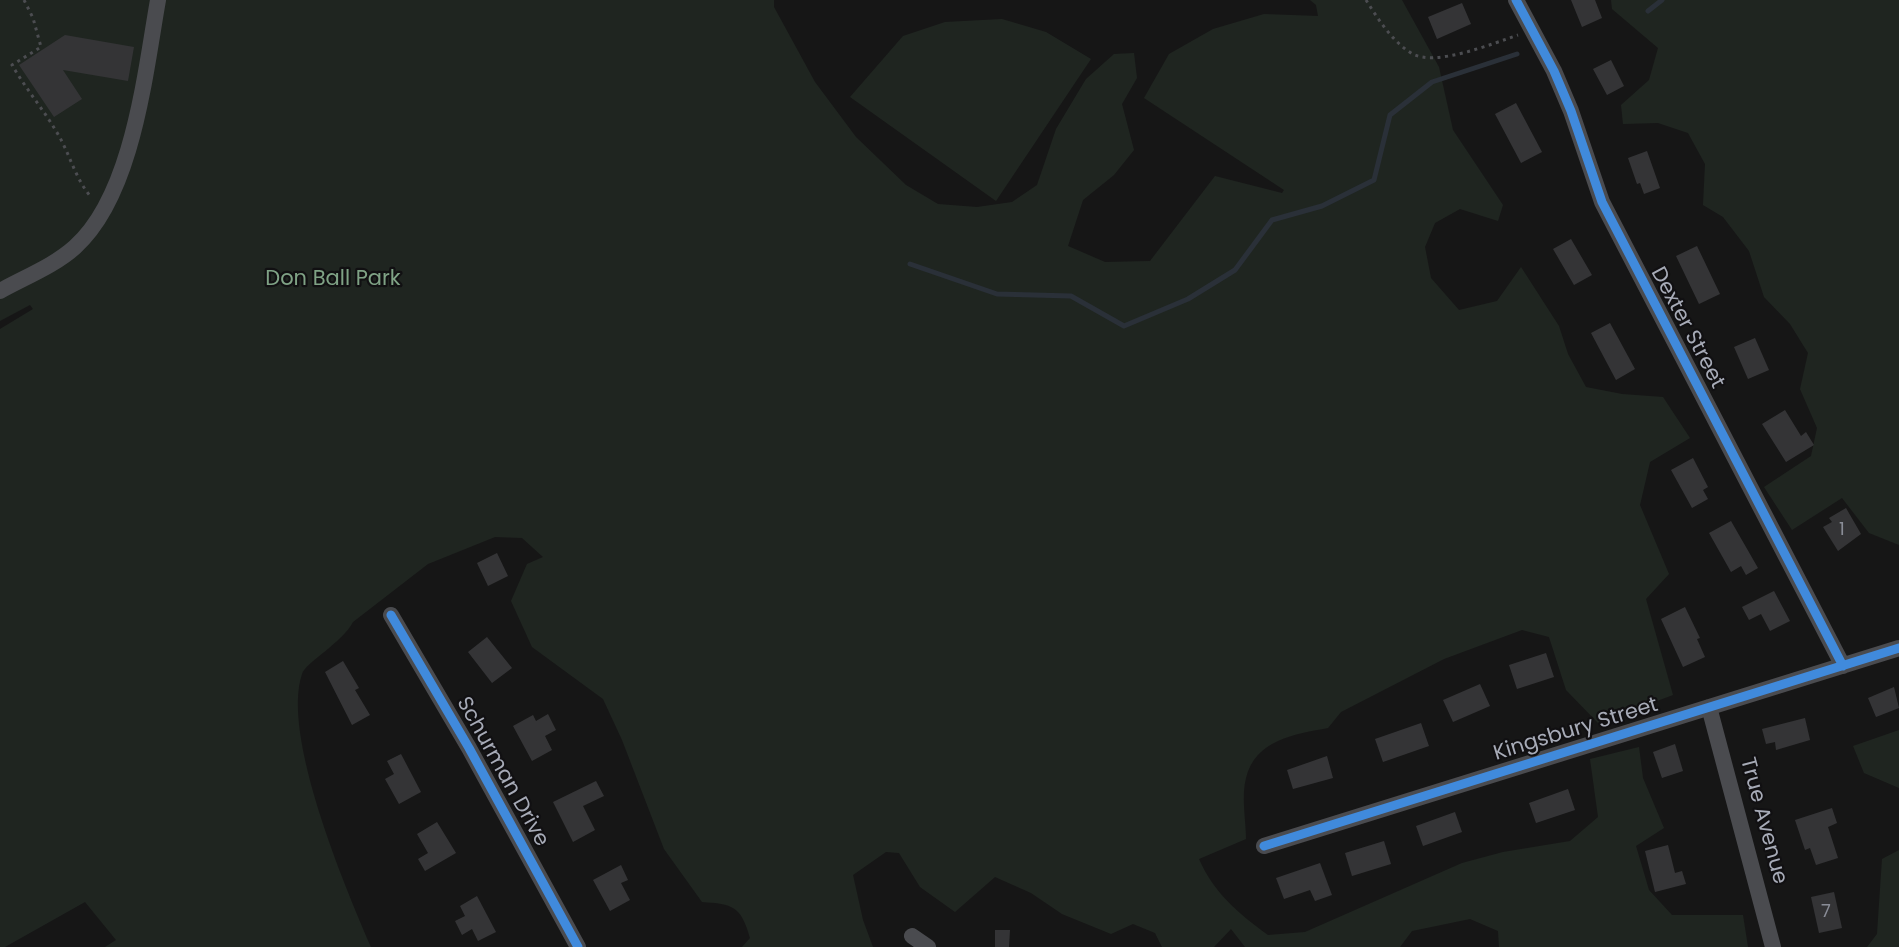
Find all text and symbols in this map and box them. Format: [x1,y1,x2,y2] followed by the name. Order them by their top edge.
[1645,263,1729,393] street label: Dexter Street
[265,267,401,293] park label: Don Ball Park
[1839,519,1845,541] house number: 1
[450,693,554,851] street label: Schurman Drive
[1491,693,1661,767] street label: Kingsbury Street
[1734,755,1792,887] street label: True Avenue
[1821,901,1831,923] house number: 7

